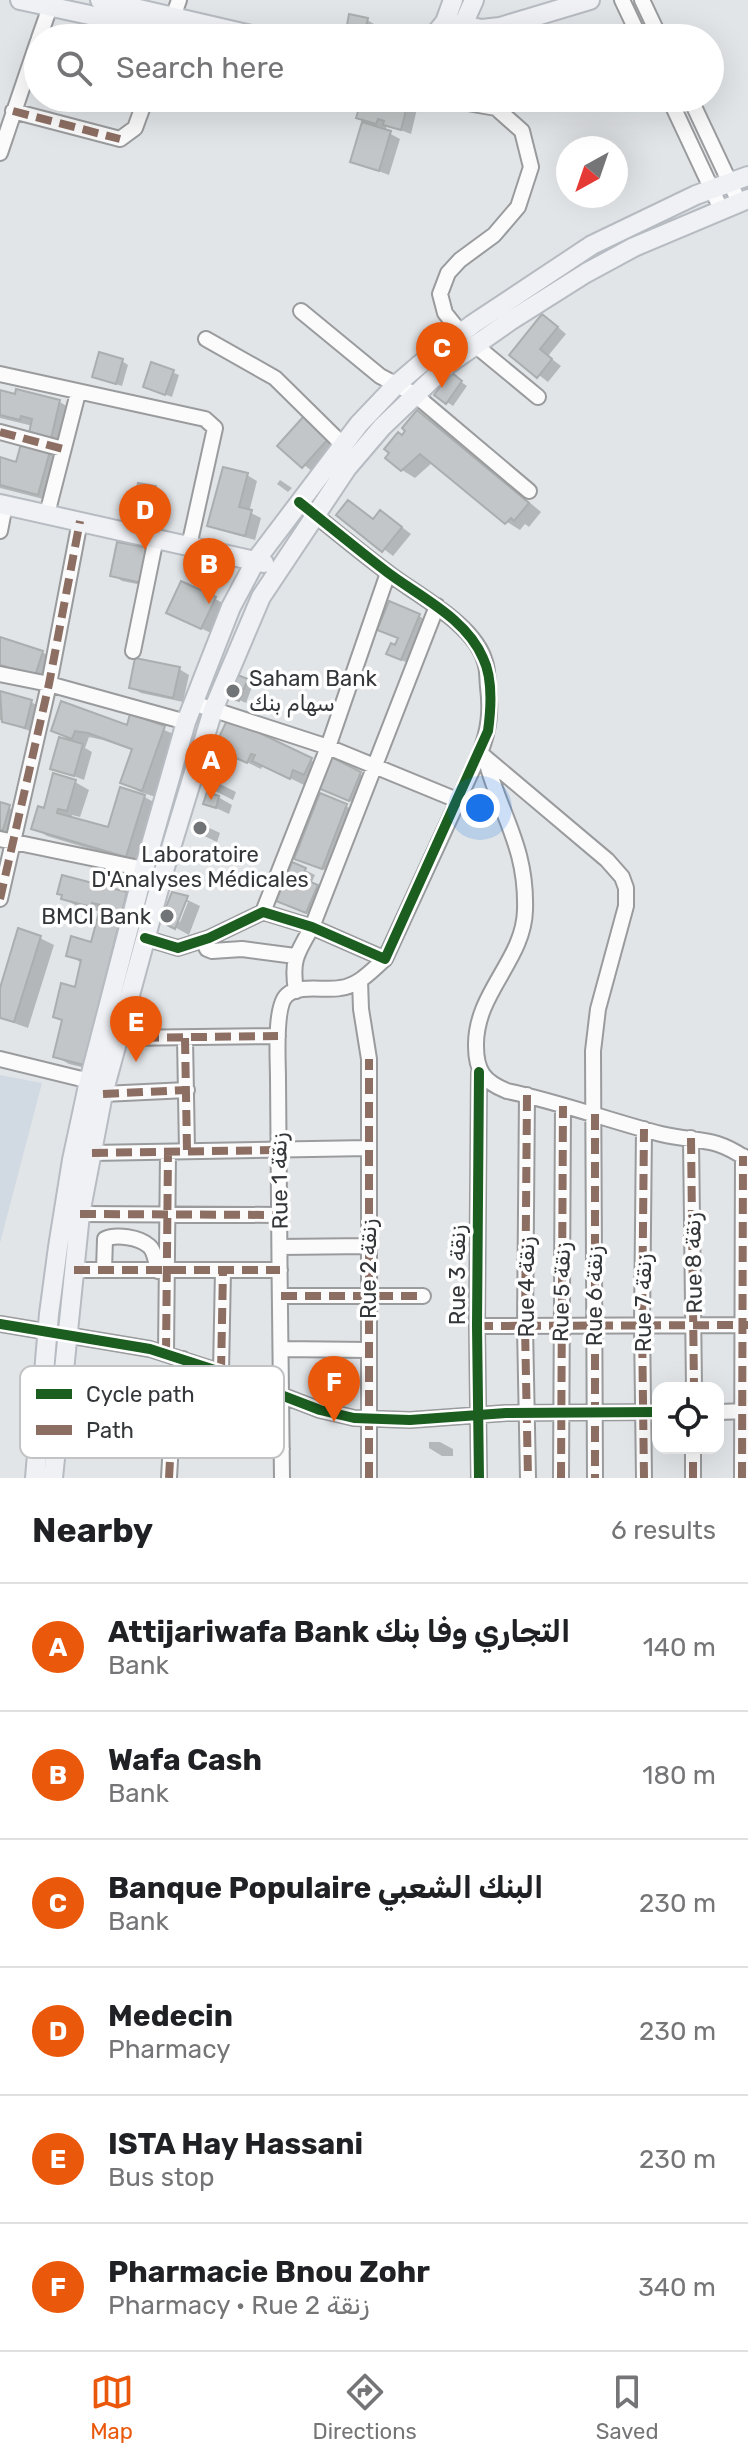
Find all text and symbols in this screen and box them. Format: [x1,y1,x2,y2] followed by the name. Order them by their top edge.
[24,24,724,112] search box
[52,46,96,90] icon: search
[116,50,284,86] text: Search here
[556,136,628,208] north arrow
[416,322,468,388] pin: C
[119,484,171,550] pin: D
[183,538,235,604] pin: B
[249,665,377,718] place label: Saham Bank سهام بنك
[224,682,242,700] marker: Saham Bank سهام بنك
[185,734,237,800] pin: A
[460,788,500,828] your location
[191,819,209,837] marker: Laboratoire D'Analyses Médicales
[91,841,309,893] place label: Laboratoire D'Analyses Médicales
[41,903,152,930] place label: BMCI Bank
[158,907,176,925] marker: BMCI Bank
[110,996,162,1062] pin: E
[265,1132,294,1230] street label: Rue 1 زنقة
[679,1212,708,1314] street label: Rue 8 زنقة
[355,1219,382,1319] street label: Rue 2 زنقة
[444,1225,471,1325] street label: Rue 3 زنقة
[513,1237,540,1337] street label: Rue 4 زنقة
[547,1242,576,1342] street label: Rue 5 زنقة
[581,1246,608,1346] street label: Rue 6 زنقة
[630,1254,657,1352] street label: Rue 7 زنقة
[308,1356,360,1422] pin: F
[20,1366,284,1458] legend
[86,1381,195,1408] text: Cycle path
[652,1382,724,1454] map controls
[652,1382,724,1454] button: locate
[86,1417,134,1444] text: Path
[32,1510,153,1551] text: Nearby
[611,1515,716,1546] text: 6 results
[108,1614,570,1650] text: Attijariwafa Bank التجاري وفا بنك
[49,1632,67,1663] text: A
[643,1632,716,1663] text: 140 m
[108,1650,169,1681] text: Bank
[108,1742,262,1778] text: Wafa Cash
[49,1760,67,1791] text: B
[642,1760,716,1791] text: 180 m
[108,1778,169,1809] text: Bank
[108,1870,543,1906] text: Banque Populaire البنك الشعبي
[49,1888,67,1919] text: C
[639,1888,716,1919] text: 230 m
[108,1906,169,1937] text: Bank
[108,1998,233,2034] text: Medecin
[49,2016,67,2047] text: D
[639,2016,716,2047] text: 230 m
[108,2034,231,2065] text: Pharmacy
[108,2126,363,2162] text: ISTA Hay Hassani
[50,2144,66,2175] text: E
[639,2144,716,2175] text: 230 m
[108,2162,214,2193] text: Bus stop
[108,2254,430,2290] text: Pharmacie Bnou Zohr
[50,2272,66,2303] text: F
[638,2272,716,2303] text: 340 m
[108,2290,370,2321] text: Pharmacy · Rue 2 زنقة
[90,2370,134,2445] tab: Map
[313,2370,417,2445] tab: Directions
[596,2370,659,2445] tab: Saved

